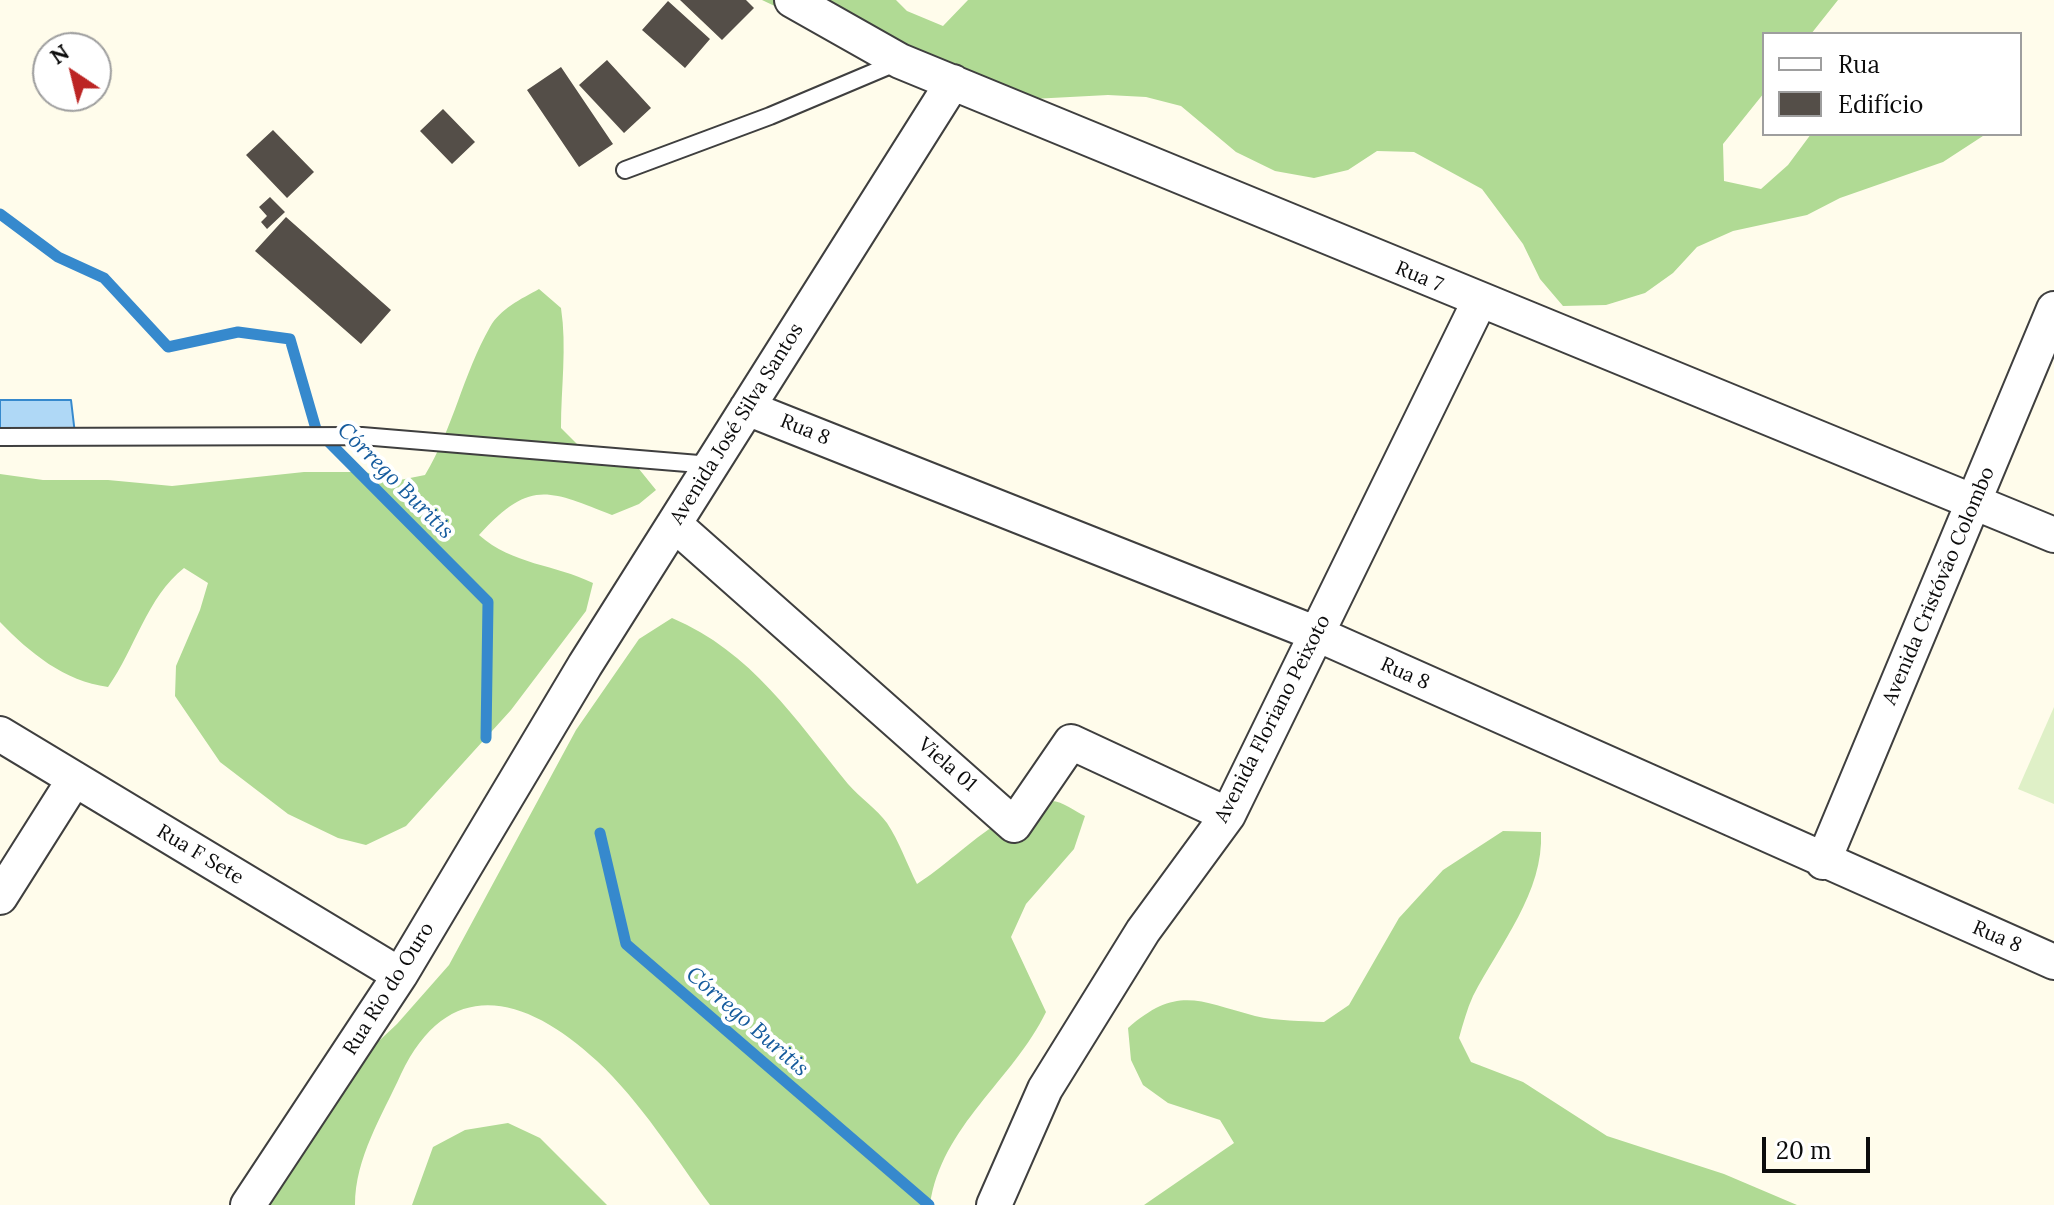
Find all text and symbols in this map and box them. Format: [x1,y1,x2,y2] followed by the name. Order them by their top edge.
[32,32,112,112] north arrow
[1762,32,2022,136] legend
[44,38,74,70] text: N
[1838,49,1880,80] text: Rua
[1838,89,1923,120] text: Edifício
[1392,256,1446,298] street label: Rua 7
[665,319,809,529] street label: Avenida José Silva Santos
[777,409,833,451] street label: Rua 8
[331,417,459,545] water label: Córrego Buritis
[1878,463,2000,709] street label: Avenida Cristóvão Colombo
[1210,611,1336,827] street label: Avenida Floriano Peixoto
[1377,653,1433,695] street label: Rua 8
[913,733,981,797] street label: Viela 01
[152,820,248,890] street label: Rua F Sete
[1969,916,2025,958] street label: Rua 8
[339,918,439,1060] street label: Rua Rio do Ouro
[680,962,814,1082] water label: Córrego Buritis
[1766,1121,1874,1171] scale bar
[1776,1135,1832,1166] text: 20 m

